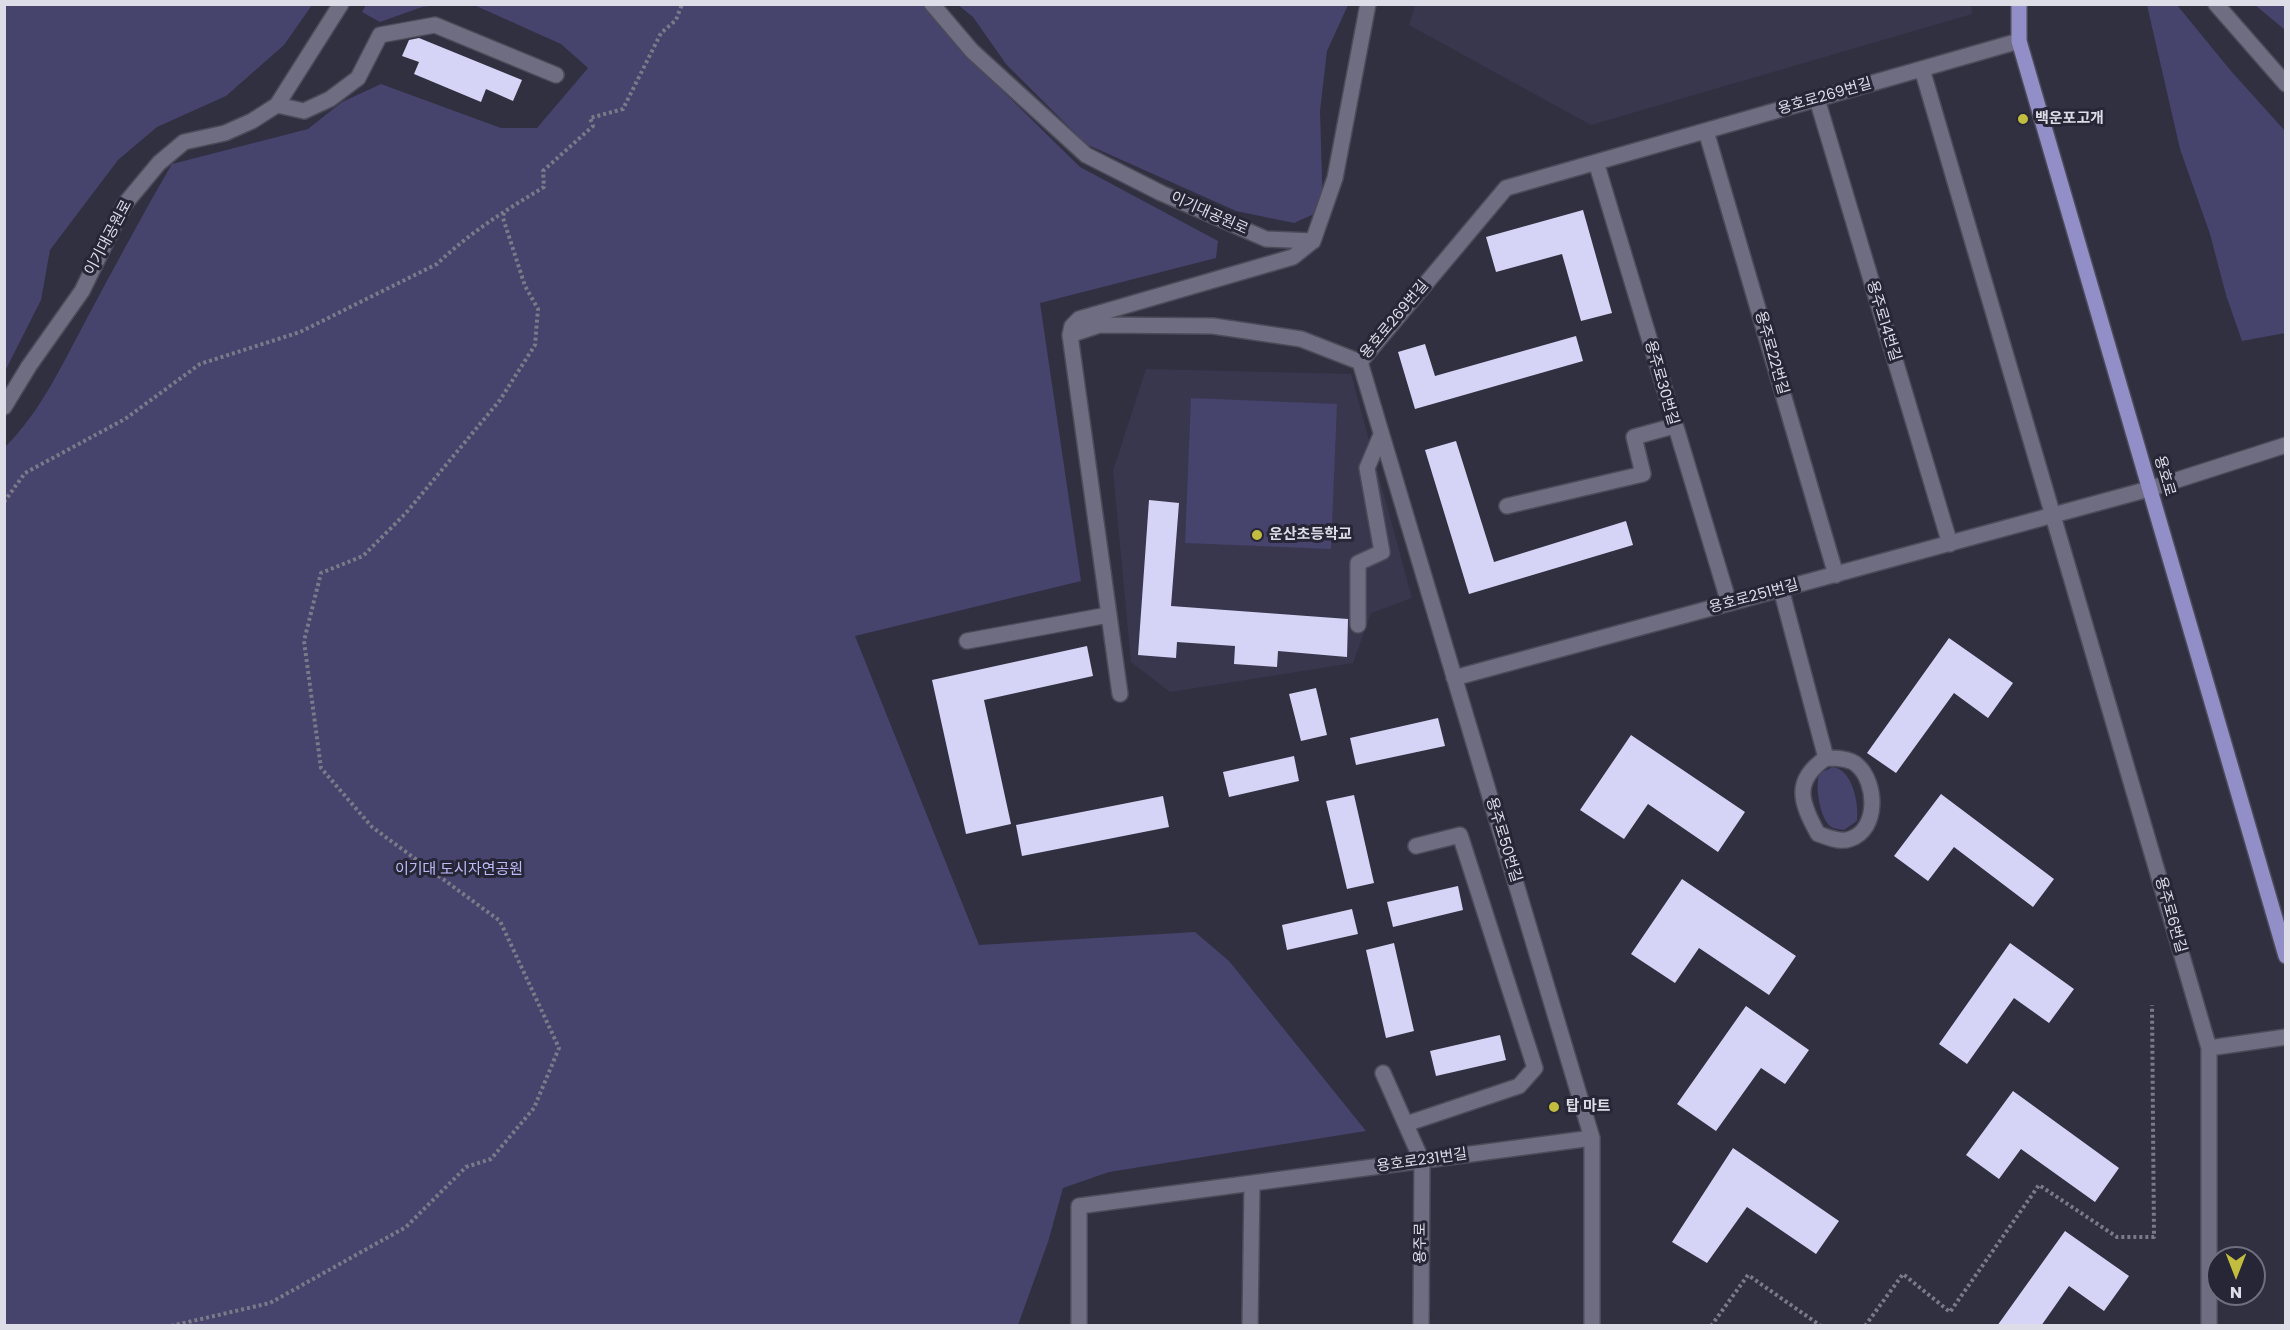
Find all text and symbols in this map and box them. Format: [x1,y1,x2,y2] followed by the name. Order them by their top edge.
[1776,75,1874,119] street label: 용호로269번길
[2035,110,2104,128] place label: 백운포고개
[2016,112,2030,126] marker: 백운포고개
[1168,189,1250,239] street label: 이기대공원로
[82,197,136,279] street label: 이기대공원로
[1357,277,1433,363] street label: 용호로269번길
[1862,279,1904,363] street label: 용주로14번길
[1750,309,1792,397] street label: 용주로22번길
[1640,339,1682,427] street label: 용주로30번길
[2150,454,2178,498] street label: 용호로
[1269,526,1352,544] place label: 운산초등학교
[1250,528,1264,542] marker: 운산초등학교
[1707,576,1801,618] street label: 용호로251번길
[1482,795,1524,885] street label: 용주로50번길
[395,861,523,879] park label: 이기대 도시자연공원
[2151,875,2189,955] street label: 용주로6번길
[1566,1098,1611,1116] place label: 탑 마트
[1547,1100,1561,1114] marker: 탑 마트
[1376,1146,1468,1176] street label: 용호로231번길
[1412,1222,1430,1264] street label: 용주로
[2206,1246,2266,1306] north arrow
[2230,1281,2242,1304] text: N

